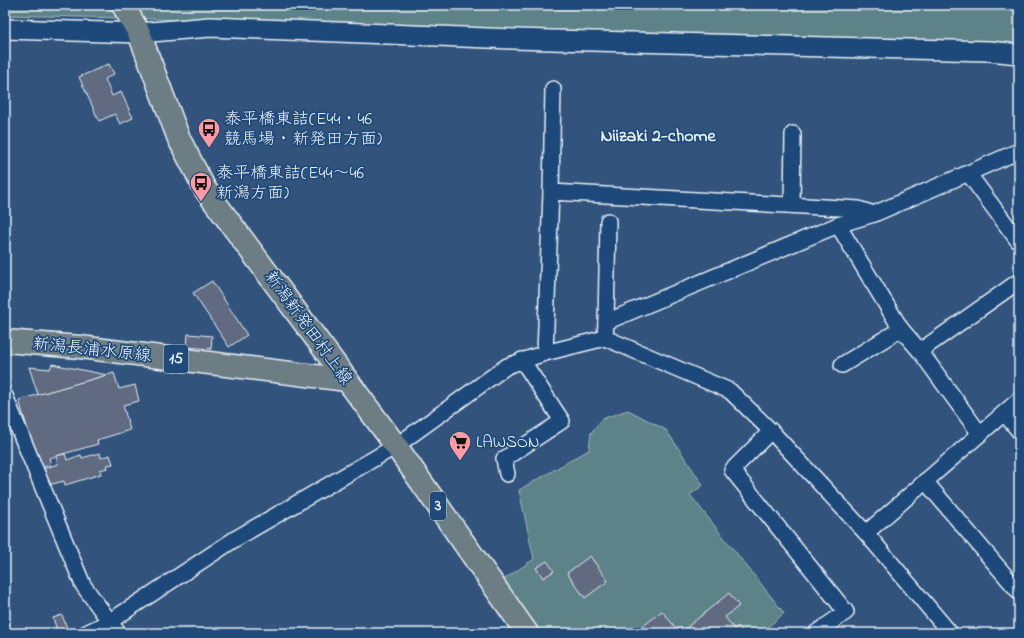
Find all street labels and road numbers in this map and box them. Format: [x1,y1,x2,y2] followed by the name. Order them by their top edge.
[258,266,358,390] street label: 新潟新発田村上線
[32,331,152,369] street label: 新潟長浦水原線
[164,345,188,373] road number: 15
[430,492,446,520] road number: 3

